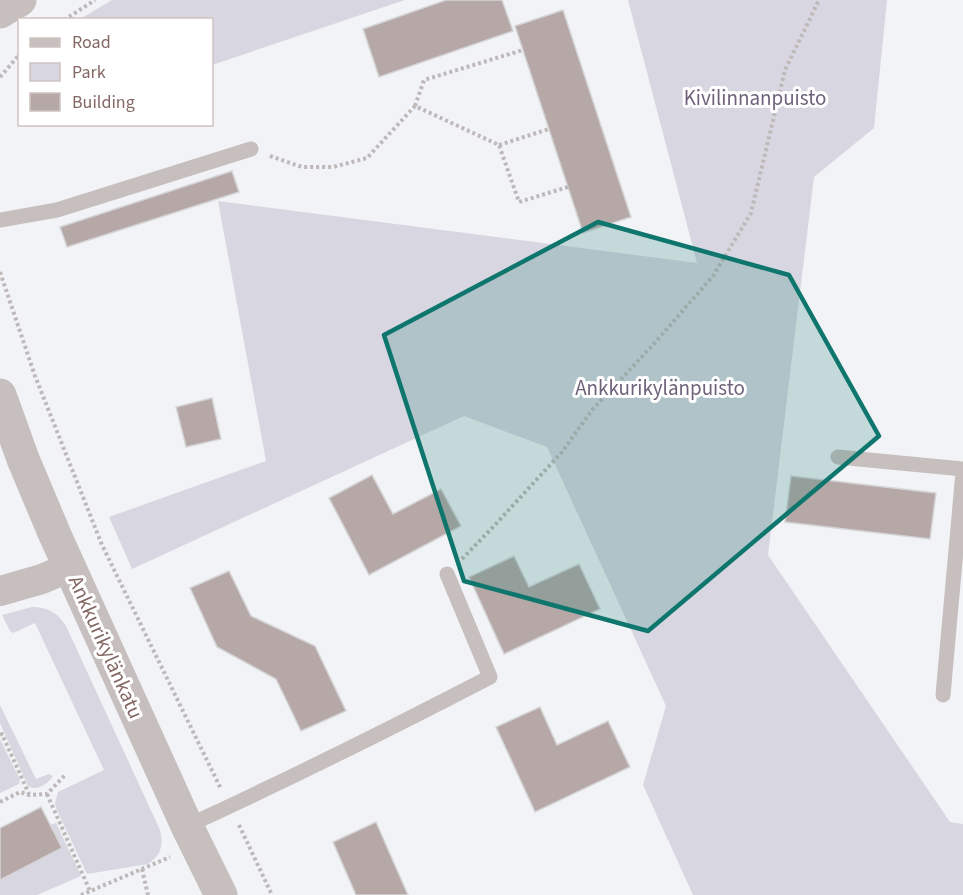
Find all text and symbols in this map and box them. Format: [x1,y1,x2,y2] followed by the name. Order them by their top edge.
[18,18,213,126] legend
[72,30,111,55] text: Road
[72,60,106,85] text: Park
[684,83,826,113] park label: Kivilinnanpuisto
[72,90,135,115] text: Building
[575,373,745,403] park label: Ankkurikylänpuisto
[61,571,151,723] street label: Ankkurikylänkatu

